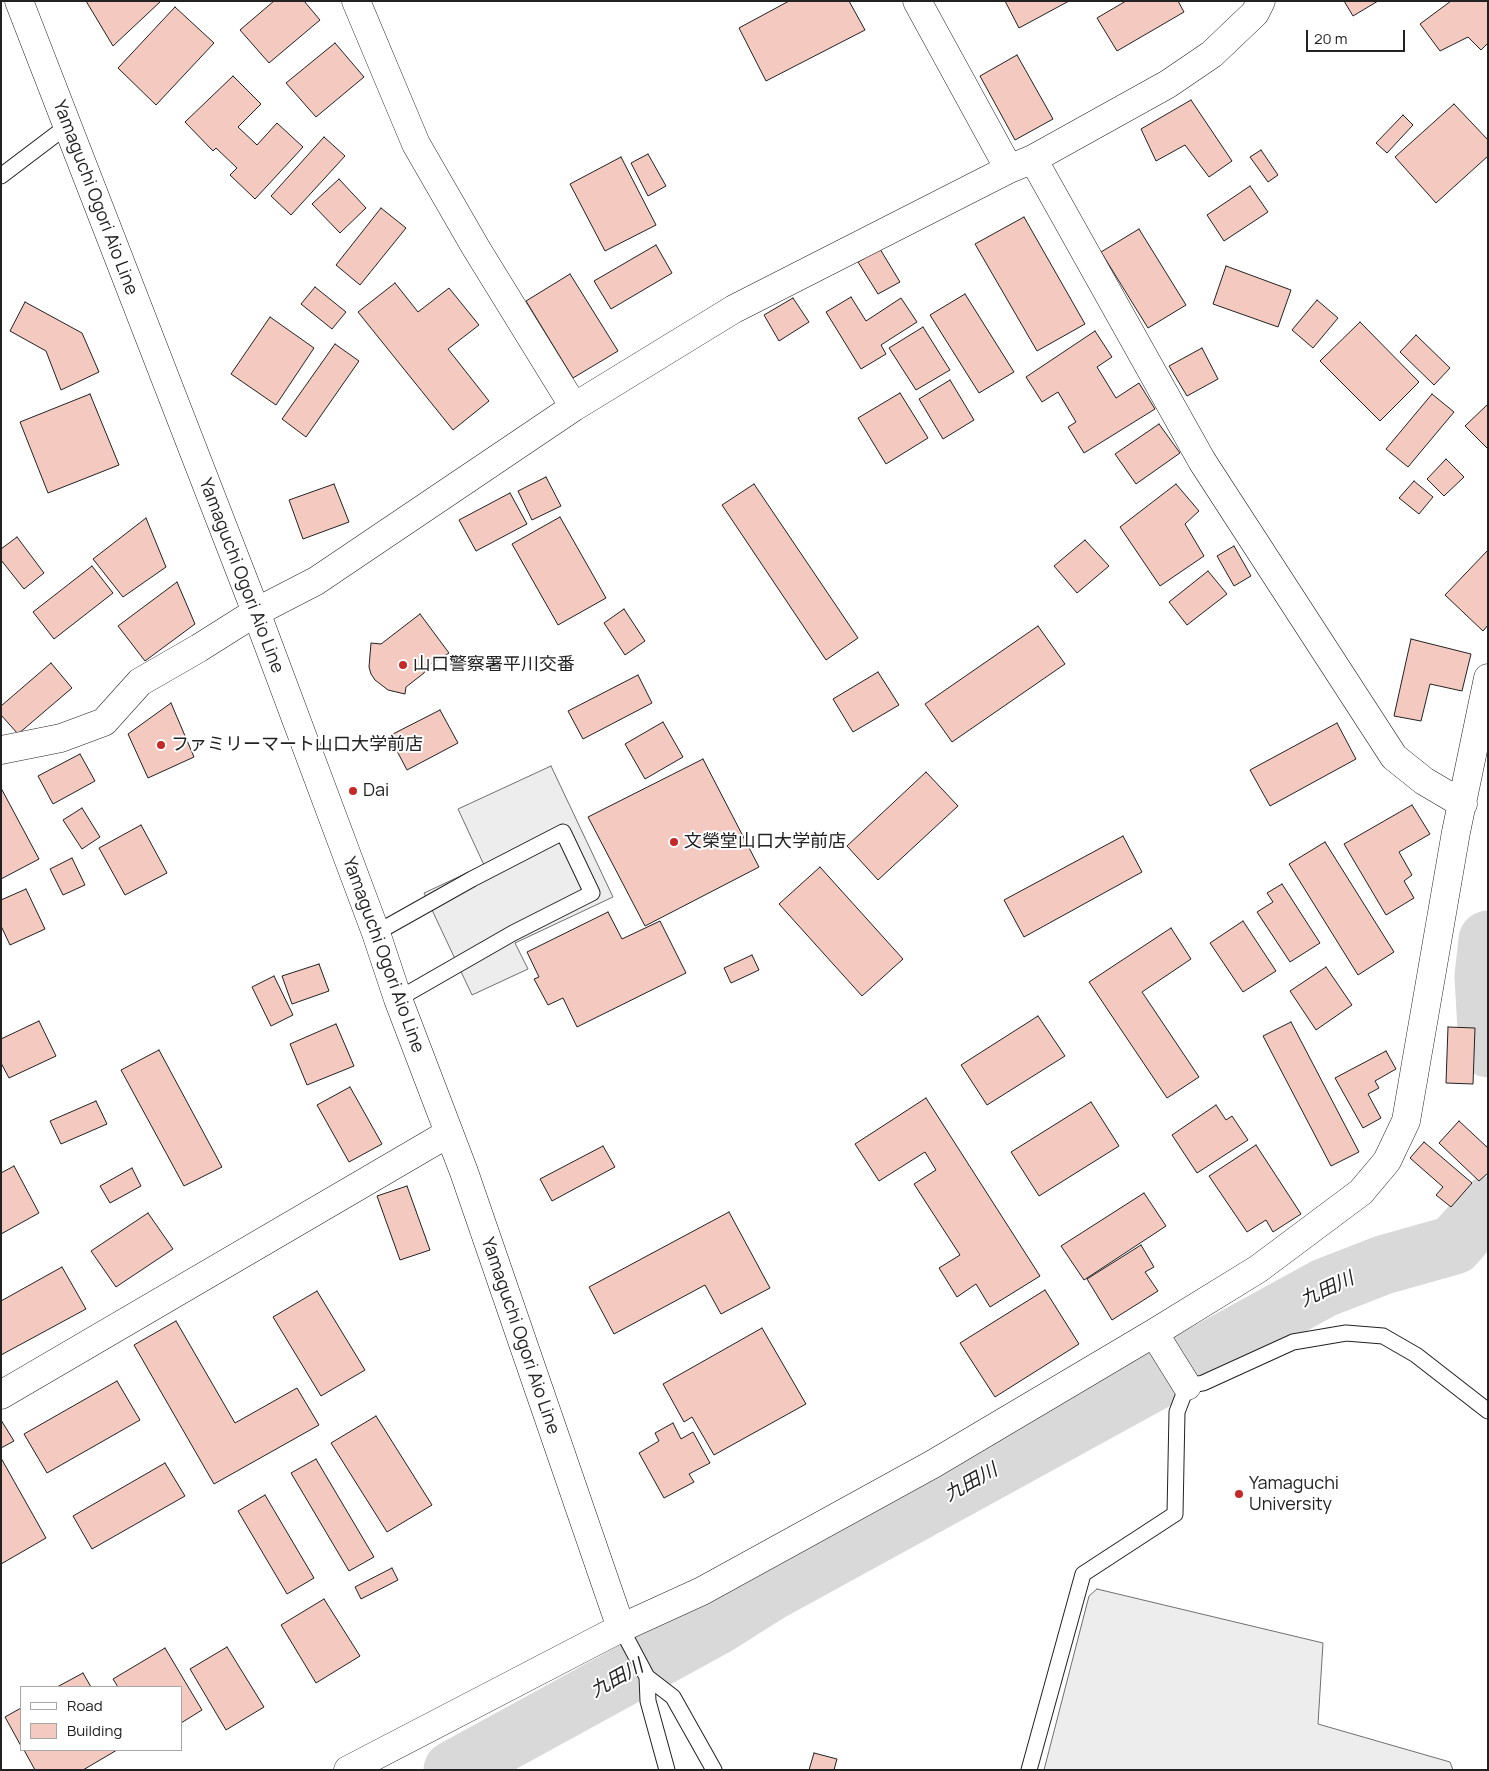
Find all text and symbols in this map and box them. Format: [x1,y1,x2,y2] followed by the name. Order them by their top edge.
[1309,20,1408,52] scale bar
[1314,28,1347,49] text: 20 m
[48,98,142,298] street label: Yamaguchi Ogori Aio Line
[194,476,288,676] street label: Yamaguchi Ogori Aio Line
[413,654,575,676] place label: 山口警察署平川交番
[397,659,409,671] marker: 山口警察署平川交番
[171,734,423,756] place label: ファミリーマート山口大学前店
[155,739,167,751] marker: ファミリーマート山口大学前店
[363,780,389,802] place label: Dai
[347,785,359,797] marker: Dai
[684,831,846,853] place label: 文榮堂山口大学前店
[668,836,680,848] marker: 文榮堂山口大学前店
[338,854,428,1056] street label: Yamaguchi Ogori Aio Line
[476,1235,564,1437] street label: Yamaguchi Ogori Aio Line
[1296,1268,1358,1312] water label: 九田川
[941,1459,1001,1507] water label: 九田川
[1249,1473,1339,1516] place label: Yamaguchi University
[1233,1488,1245,1500] marker: Yamaguchi University
[587,1655,647,1703] water label: 九田川
[20,1686,182,1751] legend
[67,1695,103,1716] text: Road
[67,1720,122,1741] text: Building

